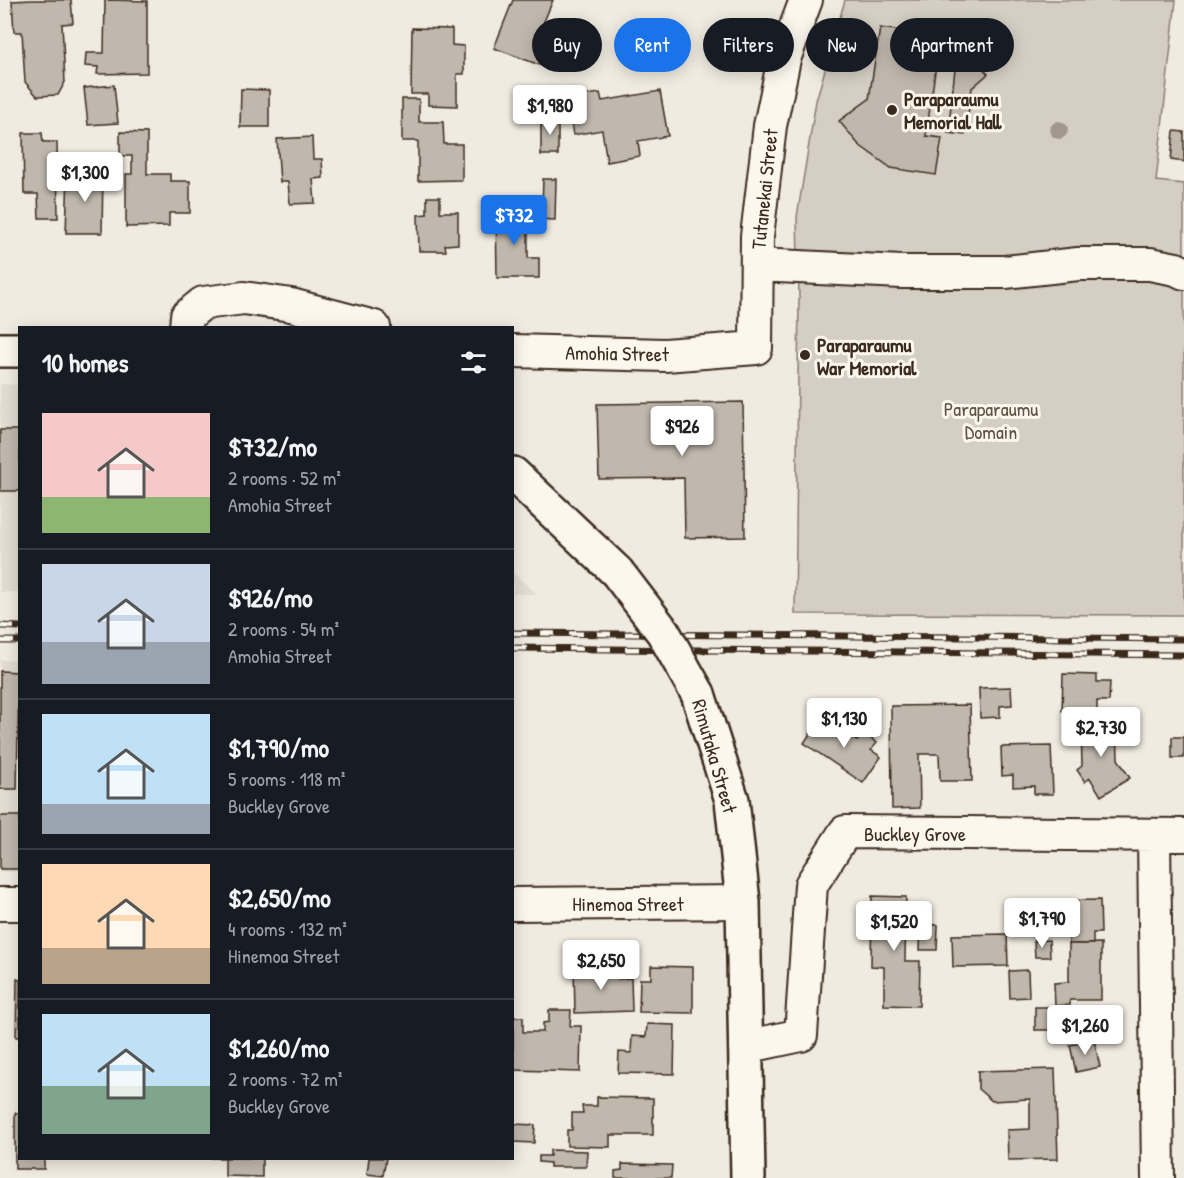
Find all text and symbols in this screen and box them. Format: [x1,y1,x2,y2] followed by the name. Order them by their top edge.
[532,18,602,72] chip: Buy
[614,18,691,72] chip: Rent
[703,18,794,72] chip: Filters
[806,18,878,72] chip: New
[890,18,1014,72] chip: Apartment
[501,85,599,136] pin: $1,980
[904,85,1003,135] place label: Paraparaumu Memorial Hall
[527,91,573,118] text: $1,980
[885,103,899,117] marker: Paraparaumu Memorial Hall
[744,126,784,251] street label: Tutanekai Street
[36,152,134,203] pin: $1,300
[61,158,109,185] text: $1,300
[478,195,550,246] pin: $732
[495,201,533,228] text: $732
[817,331,917,381] place label: Paraparaumu War Memorial
[565,339,670,367] street label: Amohia Street
[42,345,129,380] text: 10 homes
[457,346,490,379] icon: filters
[798,348,812,362] marker: Paraparaumu War Memorial
[944,395,1038,445] park label: Paraparaumu Domain
[646,406,718,457] pin: $926
[665,412,699,439] text: $926
[228,429,317,464] text: $732/mo
[90,437,162,509] icon: home
[228,464,341,491] text: 2 rooms · 52 m²
[228,491,331,518] text: Amohia Street
[228,580,312,615] text: $926/mo
[90,588,162,660] icon: home
[228,615,339,642] text: 2 rooms · 54 m²
[228,642,331,669] text: Amohia Street
[686,696,744,817] street label: Rimutaka Street
[795,698,893,749] pin: $1,130
[821,704,867,731] text: $1,130
[1052,707,1150,758] pin: $2,730
[1075,713,1127,740] text: $2,730
[228,730,329,765] text: $1,790/mo
[90,738,162,810] icon: home
[228,765,345,792] text: 5 rooms · 118 m²
[228,792,330,819] text: Buckley Grove
[864,820,966,847] street label: Buckley Grove
[228,880,331,915] text: $2,650/mo
[90,888,162,960] icon: home
[572,890,685,917] street label: Hinemoa Street
[993,898,1091,949] pin: $1,790
[845,901,943,952] pin: $1,520
[1018,904,1066,931] text: $1,790
[870,907,918,934] text: $1,520
[228,915,347,942] text: 4 rooms · 132 m²
[552,940,650,991] pin: $2,650
[228,942,340,969] text: Hinemoa Street
[577,946,625,973] text: $2,650
[1036,1005,1134,1056] pin: $1,260
[1061,1011,1109,1038] text: $1,260
[228,1030,329,1065] text: $1,260/mo
[90,1038,162,1110] icon: home
[228,1065,342,1092] text: 2 rooms · 72 m²
[228,1092,330,1119] text: Buckley Grove

